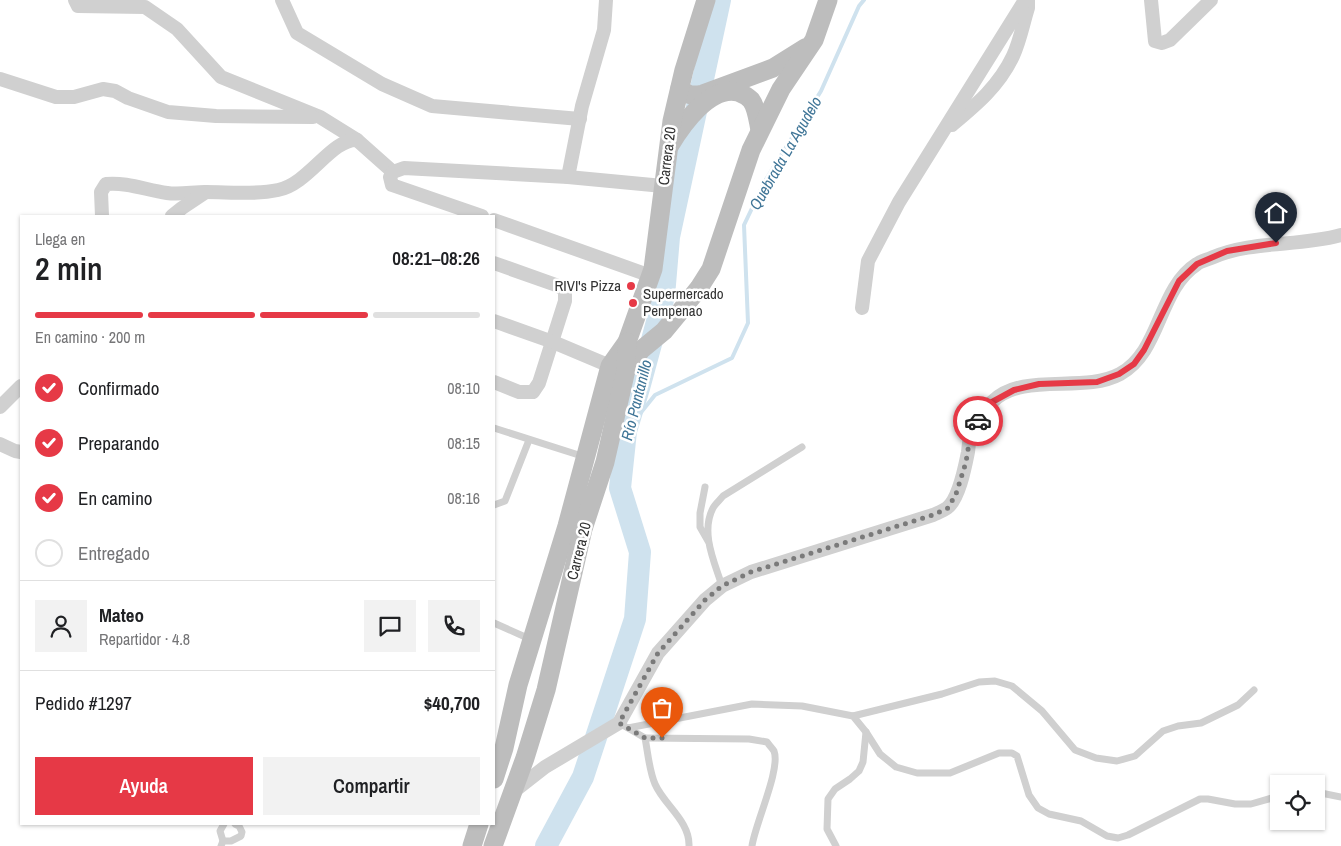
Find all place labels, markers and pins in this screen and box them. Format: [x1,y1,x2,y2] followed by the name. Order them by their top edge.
[1255,192,1297,243] pin
[554,275,621,296] place label: RIVI's Pizza
[625,280,637,292] marker: RIVI's Pizza
[643,283,724,321] place label: Supermercado Pempenao
[627,297,639,309] marker: Supermercado Pempenao
[641,687,683,738] pin

